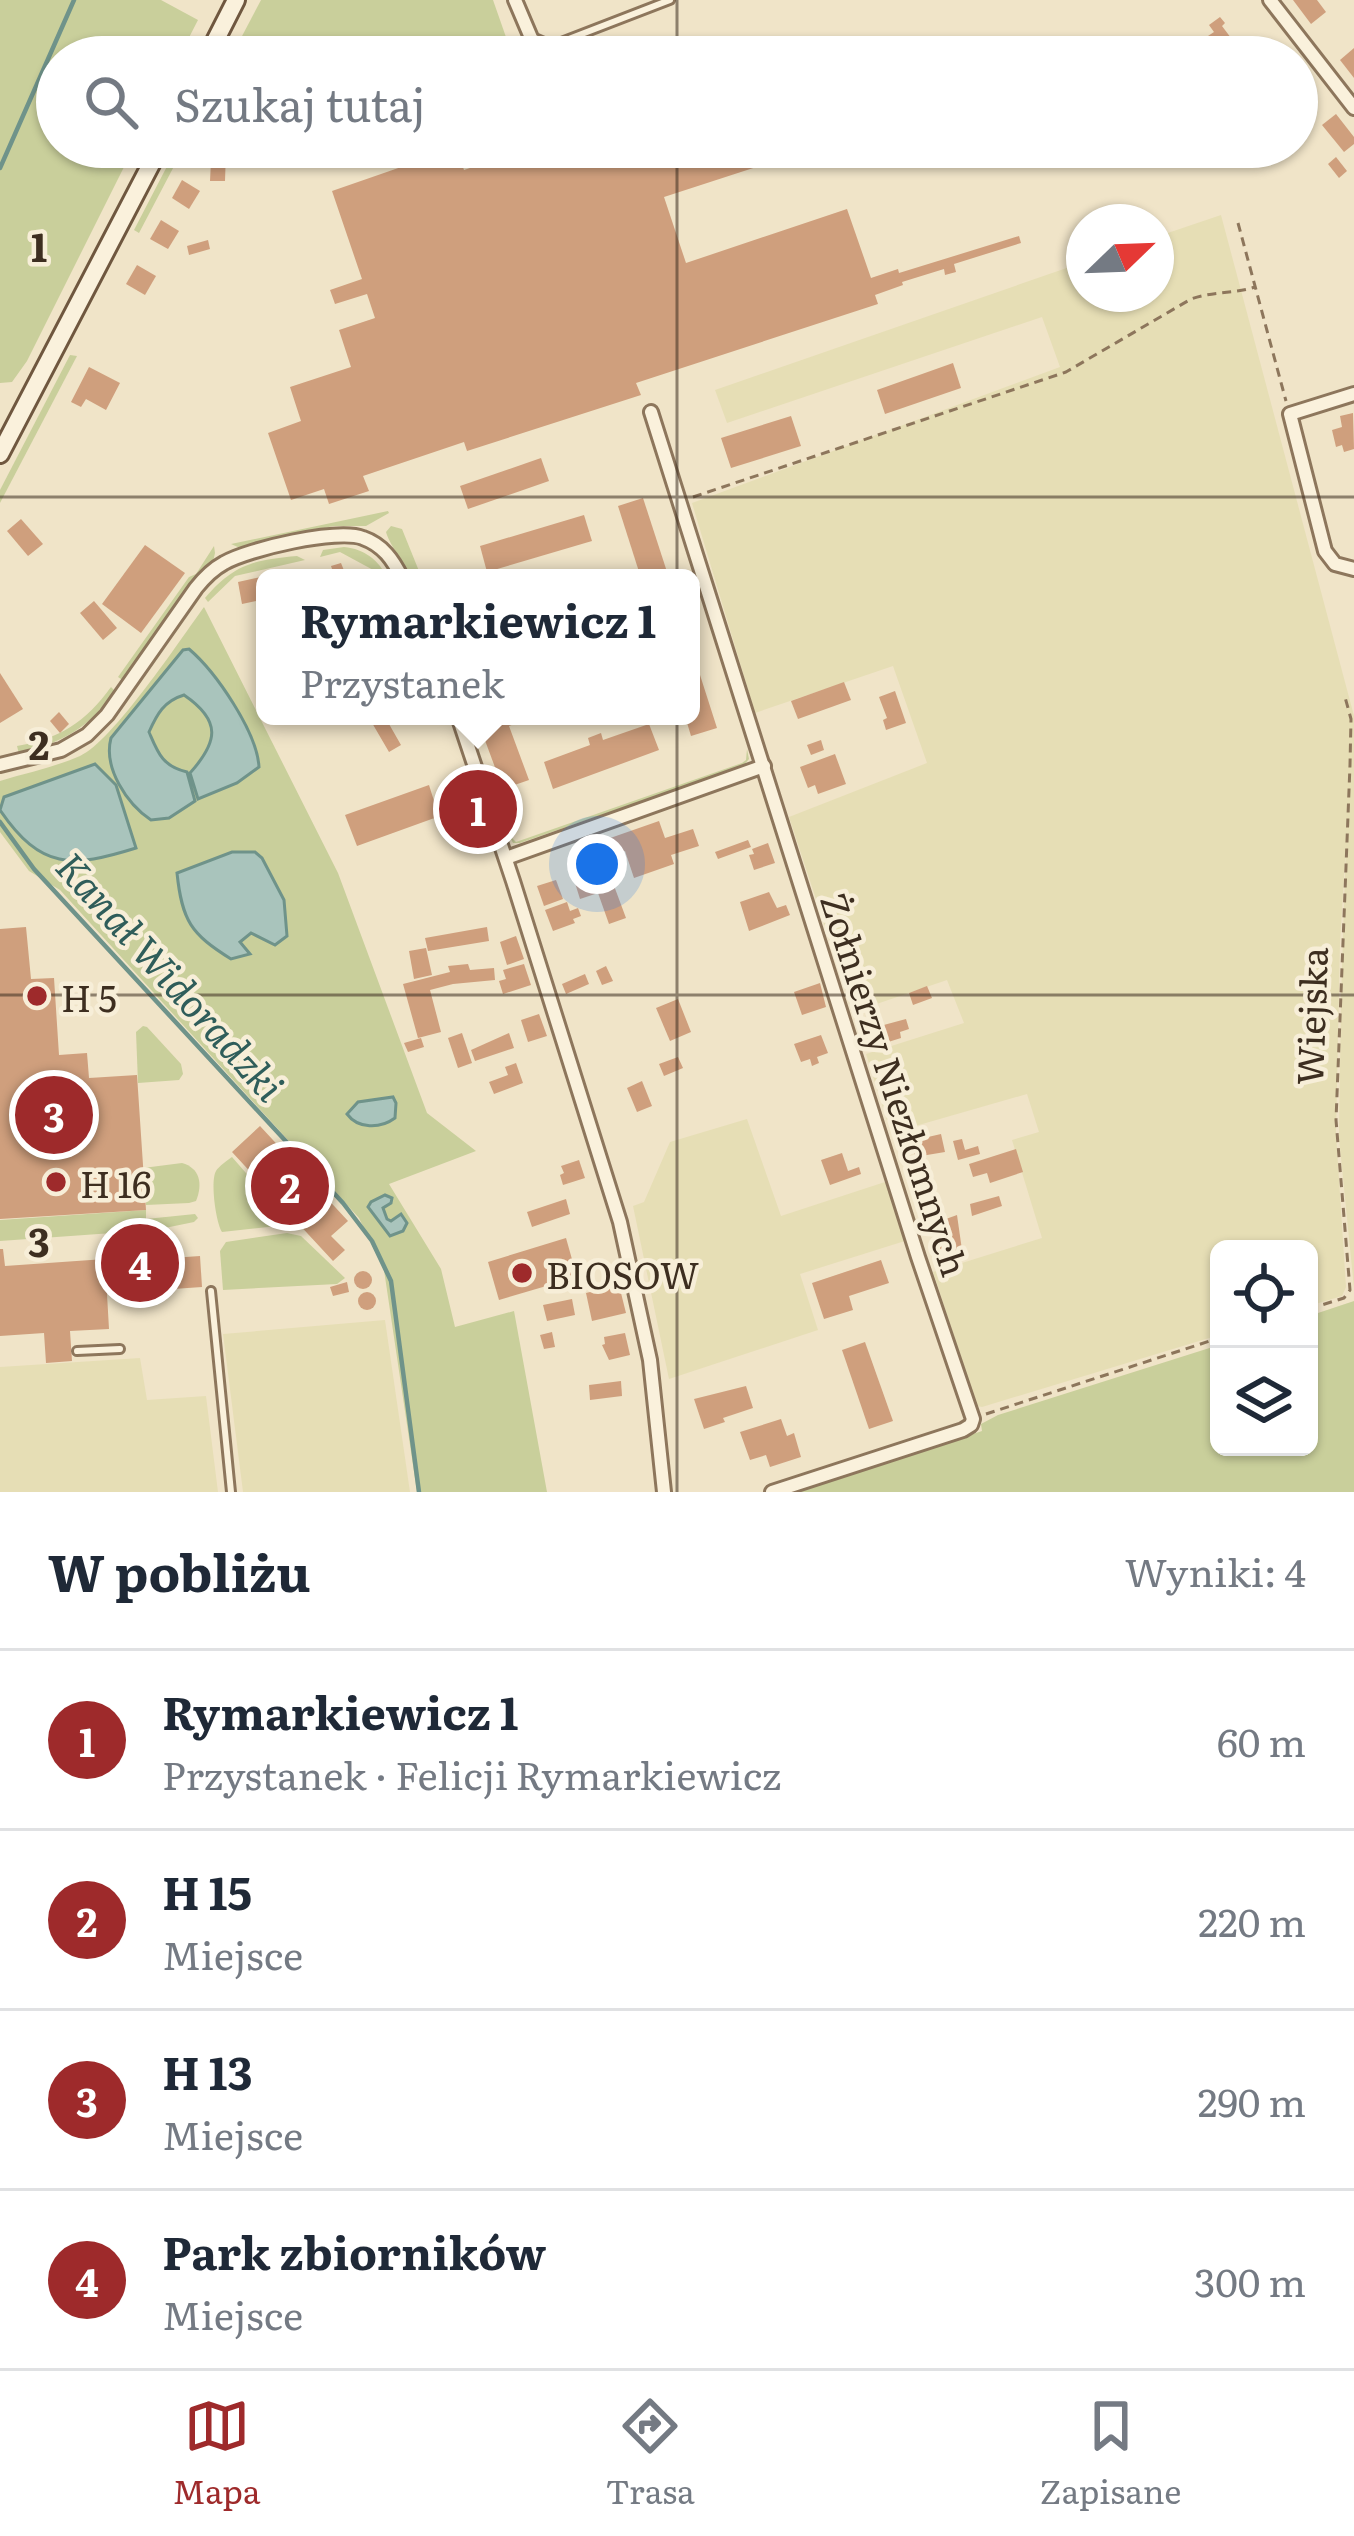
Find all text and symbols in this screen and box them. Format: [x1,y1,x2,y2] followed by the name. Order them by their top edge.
[36,36,1318,168] search box
[78,69,144,135] icon: search
[174,69,425,136] text: Szukaj tutaj
[1066,204,1174,312] north arrow
[31,216,47,274] text: 1
[256,569,700,725] popup
[300,585,656,652] text: Rymarkiewicz 1
[300,652,504,710] text: Przystanek
[29,714,49,772] text: 2
[439,764,517,854] pin: 1
[567,834,627,894] your location
[44,838,300,1113] water label: Kanał Widoradzki
[809,885,983,1283] street label: Żołnierzy Niezłomnych
[1281,946,1339,1086] street label: Wiejska
[61,970,117,1023] place label: H 5
[24,983,50,1009] marker: H 5
[15,1070,93,1160] pin: 3
[251,1141,329,1231] pin: 2
[80,1156,151,1209] place label: H 16
[43,1169,69,1195] marker: H 16
[28,1211,50,1269] text: 3
[101,1218,179,1308] pin: 4
[1210,1240,1318,1456] map controls
[1210,1240,1318,1348] button: locate
[546,1247,699,1300] place label: BIOSOW
[509,1260,535,1286] marker: BIOSOW
[1210,1348,1318,1456] button: layers
[48,1532,311,1608] text: W pobliżu
[1125,1541,1306,1599] text: Wyniki: 4
[162,1677,518,1744] text: Rymarkiewicz 1
[79,1711,95,1769] text: 1
[1217,1711,1306,1769] text: 60 m
[162,1744,781,1802] text: Przystanek · Felicji Rymarkiewicz
[162,1857,252,1924] text: H 15
[77,1891,97,1949] text: 2
[1198,1891,1306,1949] text: 220 m
[162,1924,303,1982] text: Miejsce
[162,2037,253,2104] text: H 13
[76,2071,98,2129] text: 3
[1198,2071,1306,2129] text: 290 m
[162,2104,303,2162] text: Miejsce
[162,2217,546,2284] text: Park zbiorników
[75,2251,99,2309] text: 4
[1194,2251,1306,2309] text: 300 m
[162,2284,303,2342] text: Miejsce
[173,2393,261,2514] tab: Mapa
[606,2393,695,2514] tab: Trasa
[1040,2393,1182,2514] tab: Zapisane

